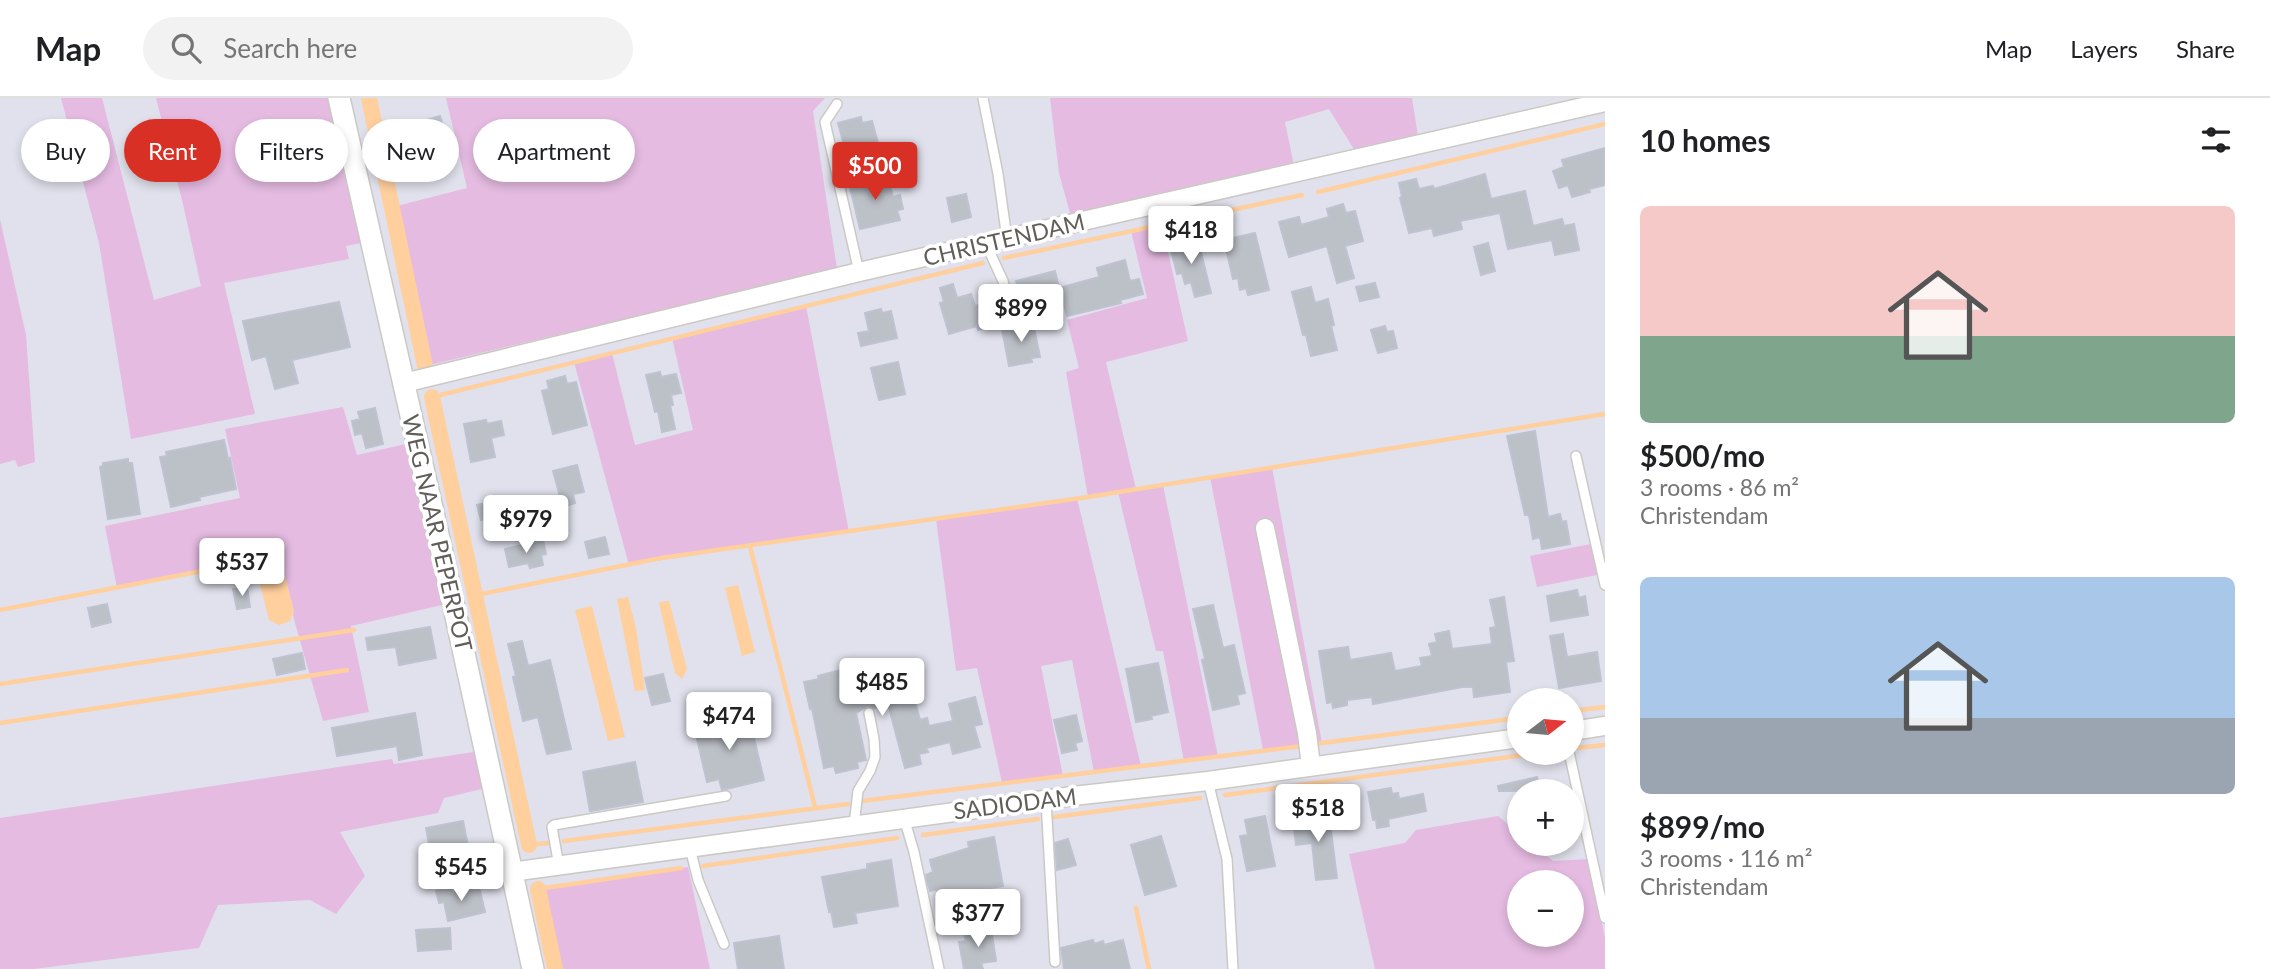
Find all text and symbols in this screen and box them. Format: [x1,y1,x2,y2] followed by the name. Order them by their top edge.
[143,17,633,80] search box
[35,28,101,68] text: Map
[167,29,205,67] icon: search
[223,32,357,64] text: Search here
[1985,34,2032,63] text: Map
[2070,34,2138,63] text: Layers
[2176,34,2235,63] text: Share
[21,119,110,182] chip: Buy
[124,119,221,182] chip: Rent
[235,119,348,182] chip: Filters
[362,119,459,182] chip: New
[473,119,635,182] chip: Apartment
[2197,121,2235,159] icon: filters
[1640,122,1771,158] text: 10 homes
[834,142,916,202] pin: $500
[848,151,902,179] text: $500
[1150,206,1232,266] pin: $418
[920,207,1087,271] street label: CHRISTENDAM
[1164,215,1218,243] text: $418
[1875,252,2001,378] icon: home
[980,285,1062,344] pin: $899
[994,293,1048,321] text: $899
[397,412,479,654] street label: WEG NAAR PEPERPOT
[1640,437,1765,473] text: $500/mo
[1640,473,1799,501] text: 3 rooms · 86 m²
[485,496,567,555] pin: $979
[1640,501,1768,529] text: Christendam
[499,504,553,532] text: $979
[201,538,283,598] pin: $537
[215,547,269,575] text: $537
[1875,623,2001,749] icon: home
[841,658,923,718] pin: $485
[855,667,909,695] text: $485
[1507,688,1584,765] north arrow
[1507,688,1584,947] map controls
[688,692,770,752] pin: $474
[702,701,756,729] text: $474
[1507,779,1584,856] button: +
[952,782,1078,824] street label: SADIODAM
[1277,784,1359,844] pin: $518
[1291,793,1345,821] text: $518
[1640,808,1765,844] text: $899/mo
[420,844,502,903] pin: $545
[1640,844,1812,872] text: 3 rooms · 116 m²
[434,852,488,880] text: $545
[1507,870,1584,947] button: −
[1640,872,1768,900] text: Christendam
[937,890,1019,949] pin: $377
[951,898,1005,926] text: $377

